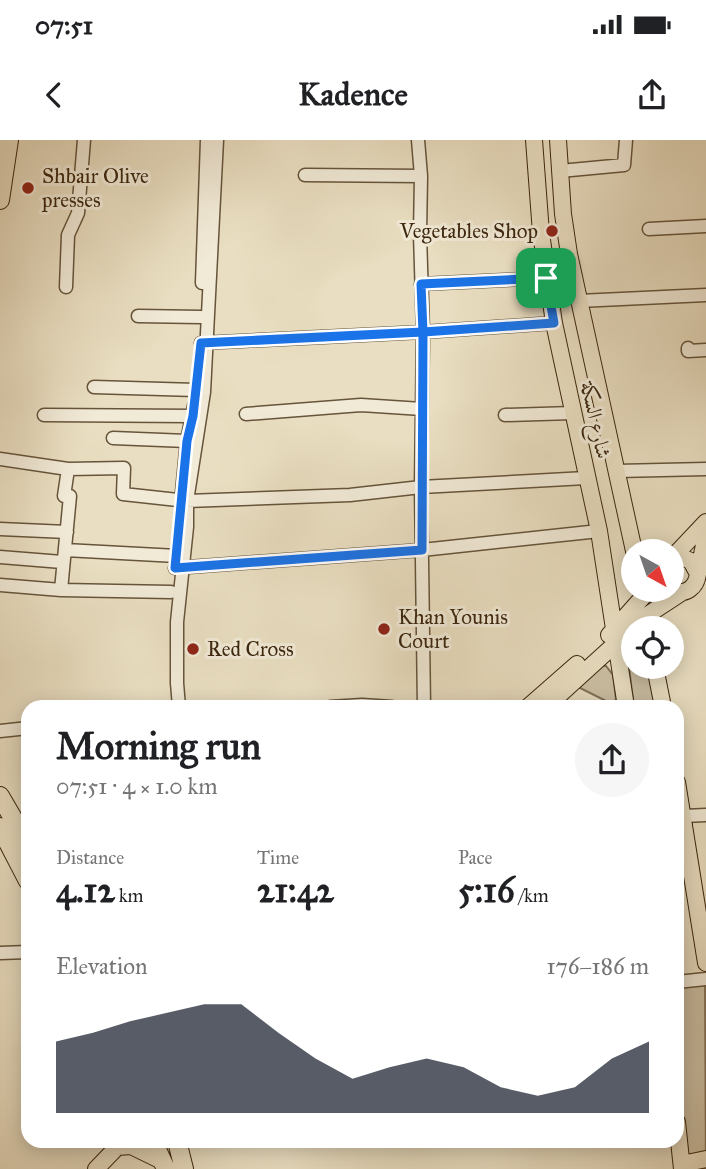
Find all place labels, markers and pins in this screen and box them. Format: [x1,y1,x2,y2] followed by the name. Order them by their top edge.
[41,163,149,213] place label: Shbair Olive presses
[20,180,36,196] marker: Shbair Olive presses
[399,218,538,244] place label: Vegetables Shop
[544,223,560,239] marker: Vegetables Shop
[516,248,576,308] pin
[398,604,508,654] place label: Khan Younis Court
[376,621,392,637] marker: Khan Younis Court
[207,636,294,662] place label: Red Cross
[185,641,201,657] marker: Red Cross

